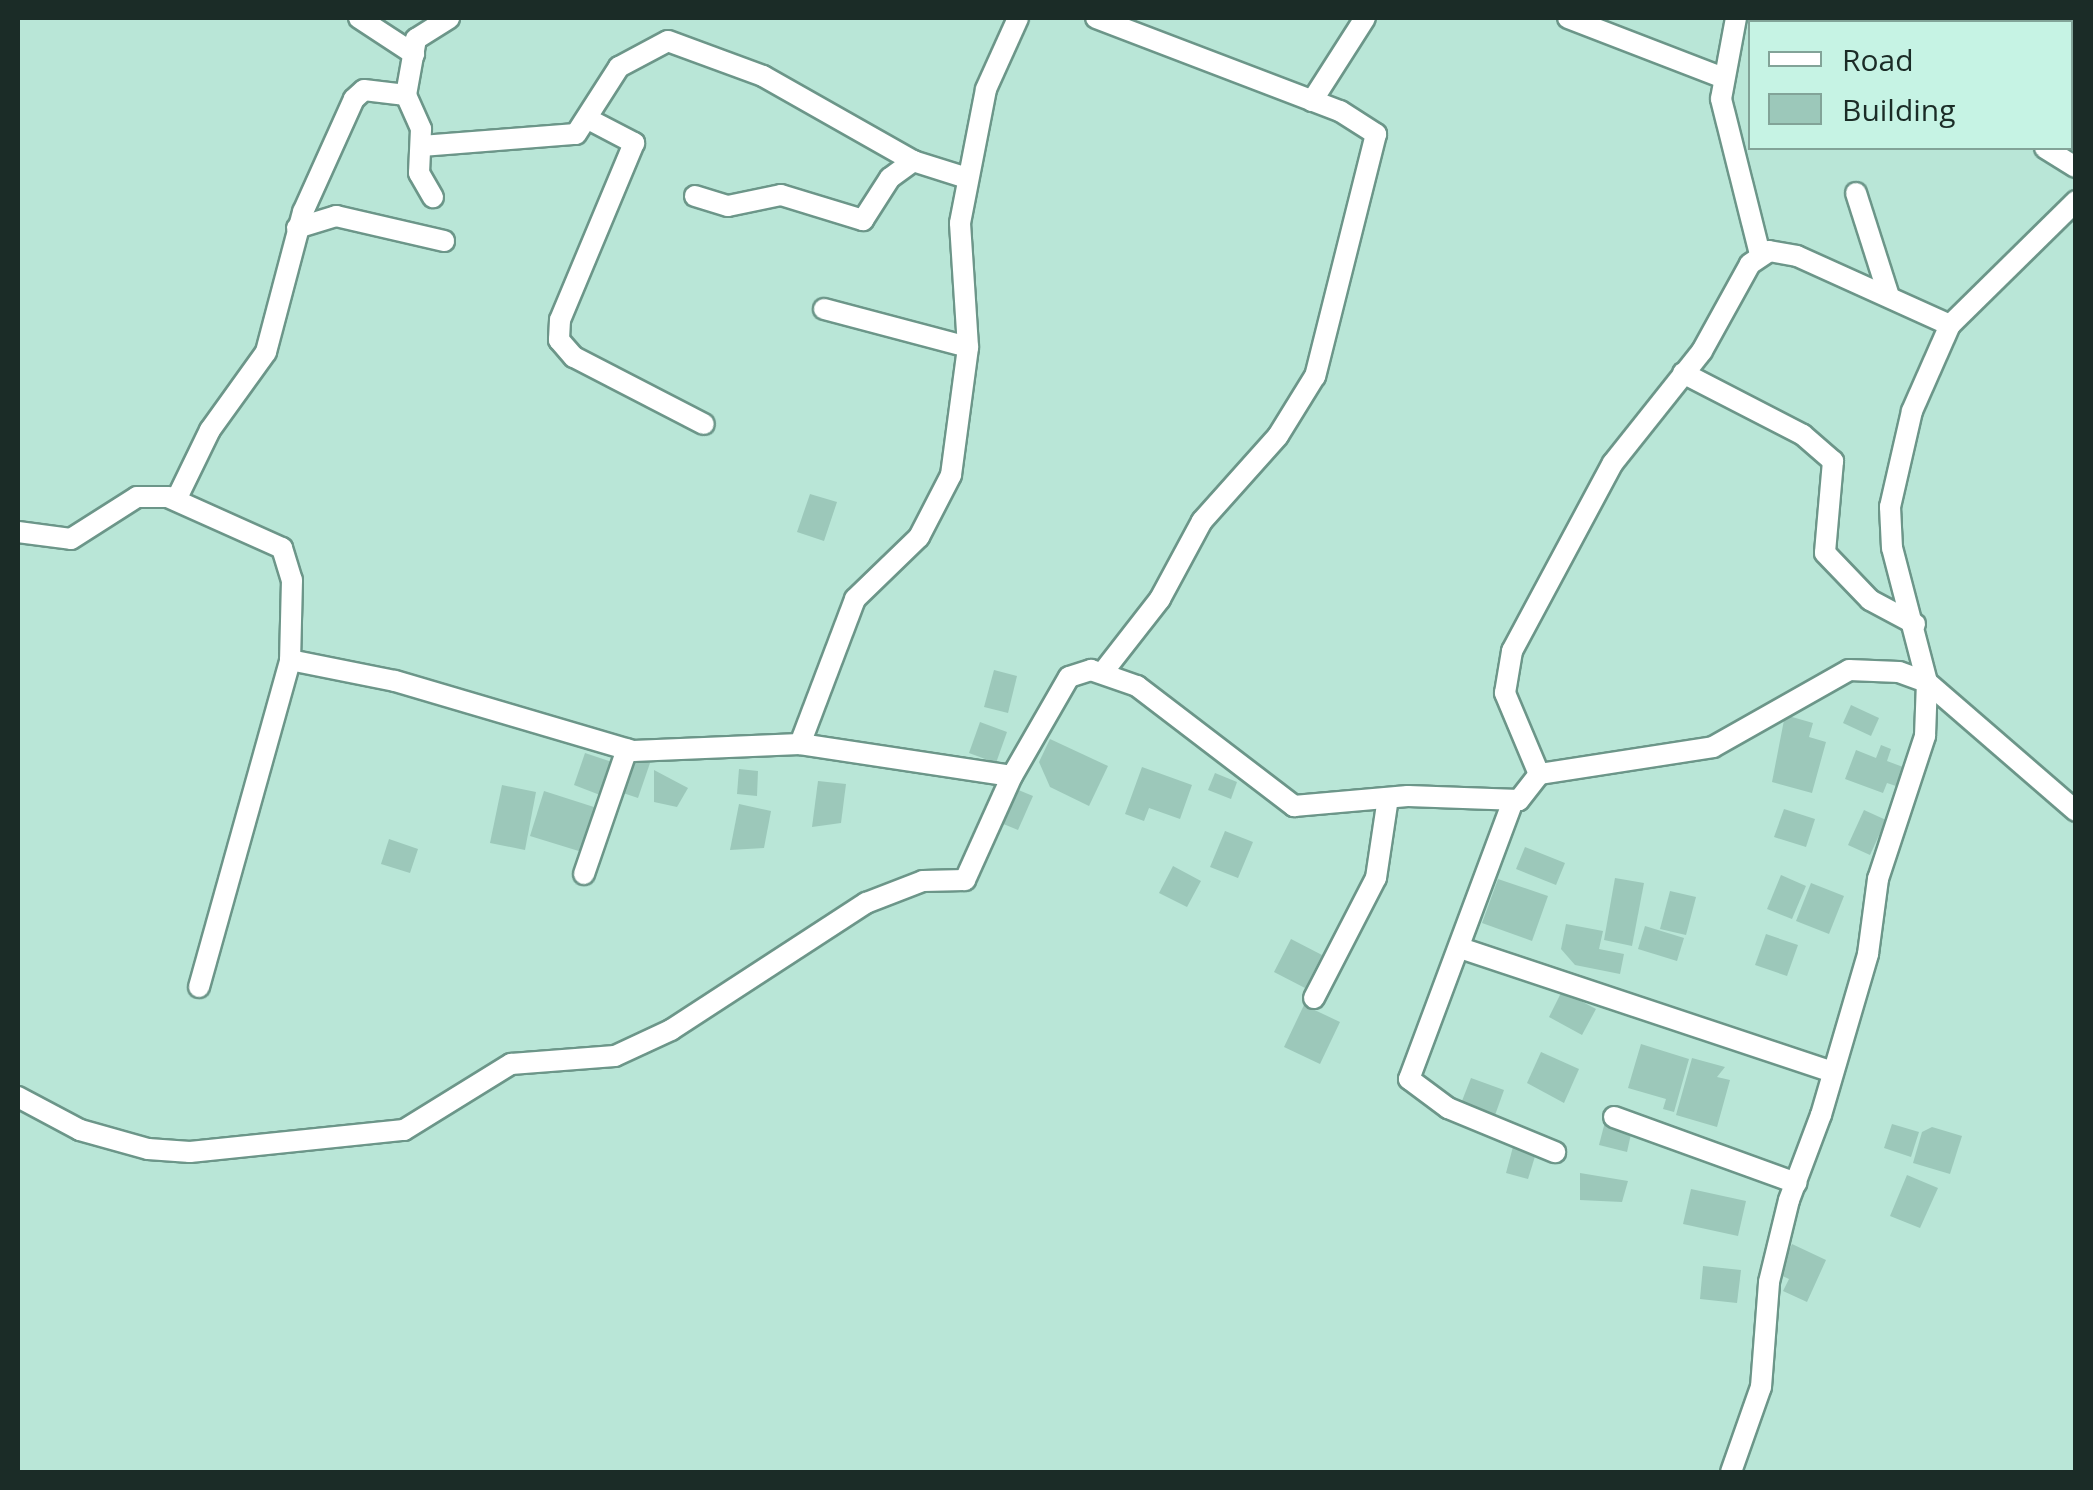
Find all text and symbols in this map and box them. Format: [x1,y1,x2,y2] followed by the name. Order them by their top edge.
[1748,20,2073,150] legend
[1842,39,1914,80] text: Road
[1842,89,1956,130] text: Building

